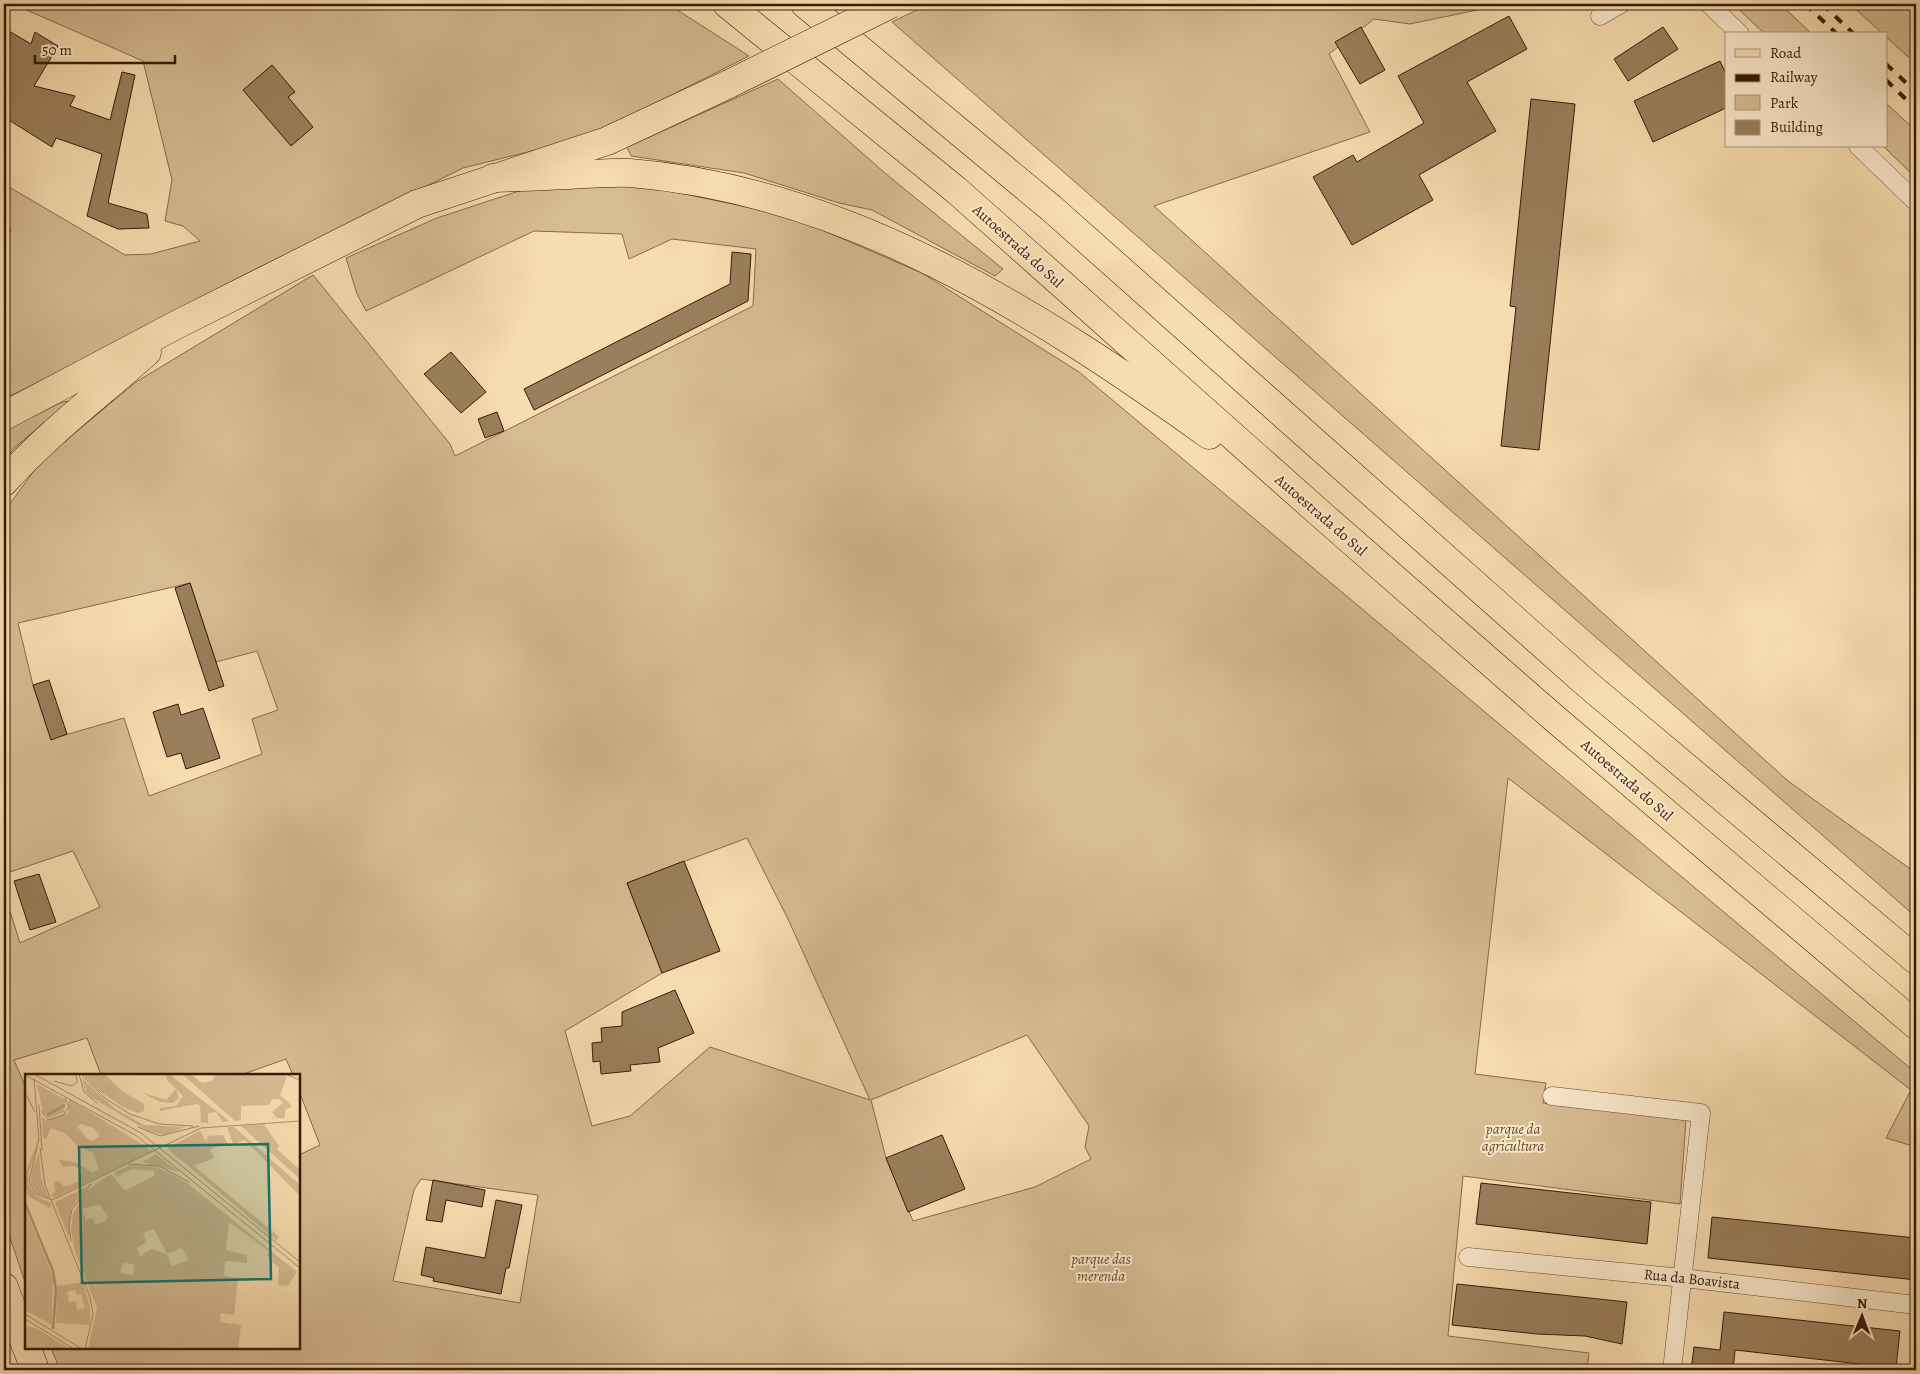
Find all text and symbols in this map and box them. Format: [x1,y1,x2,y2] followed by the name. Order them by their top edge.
[35,32,175,64] scale bar
[1725,32,1888,148] legend
[42,40,72,60] text: 50 m
[1770,43,1802,63] text: Road
[1770,67,1818,87] text: Railway
[1770,93,1799,113] text: Park
[1770,117,1823,137] text: Building
[968,199,1068,292] street label: Autoestrada do Sul
[1270,469,1371,561] street label: Autoestrada do Sul
[1576,734,1677,826] street label: Autoestrada do Sul
[25,1074,300,1349] inset map
[1482,1119,1544,1156] park label: parque da agricultura
[1070,1249,1131,1286] park label: parque das merenda
[1643,1264,1741,1294] street label: Rua da Boavista
[1838,1292,1888,1342] north arrow
[1857,1294,1867,1313] text: N

